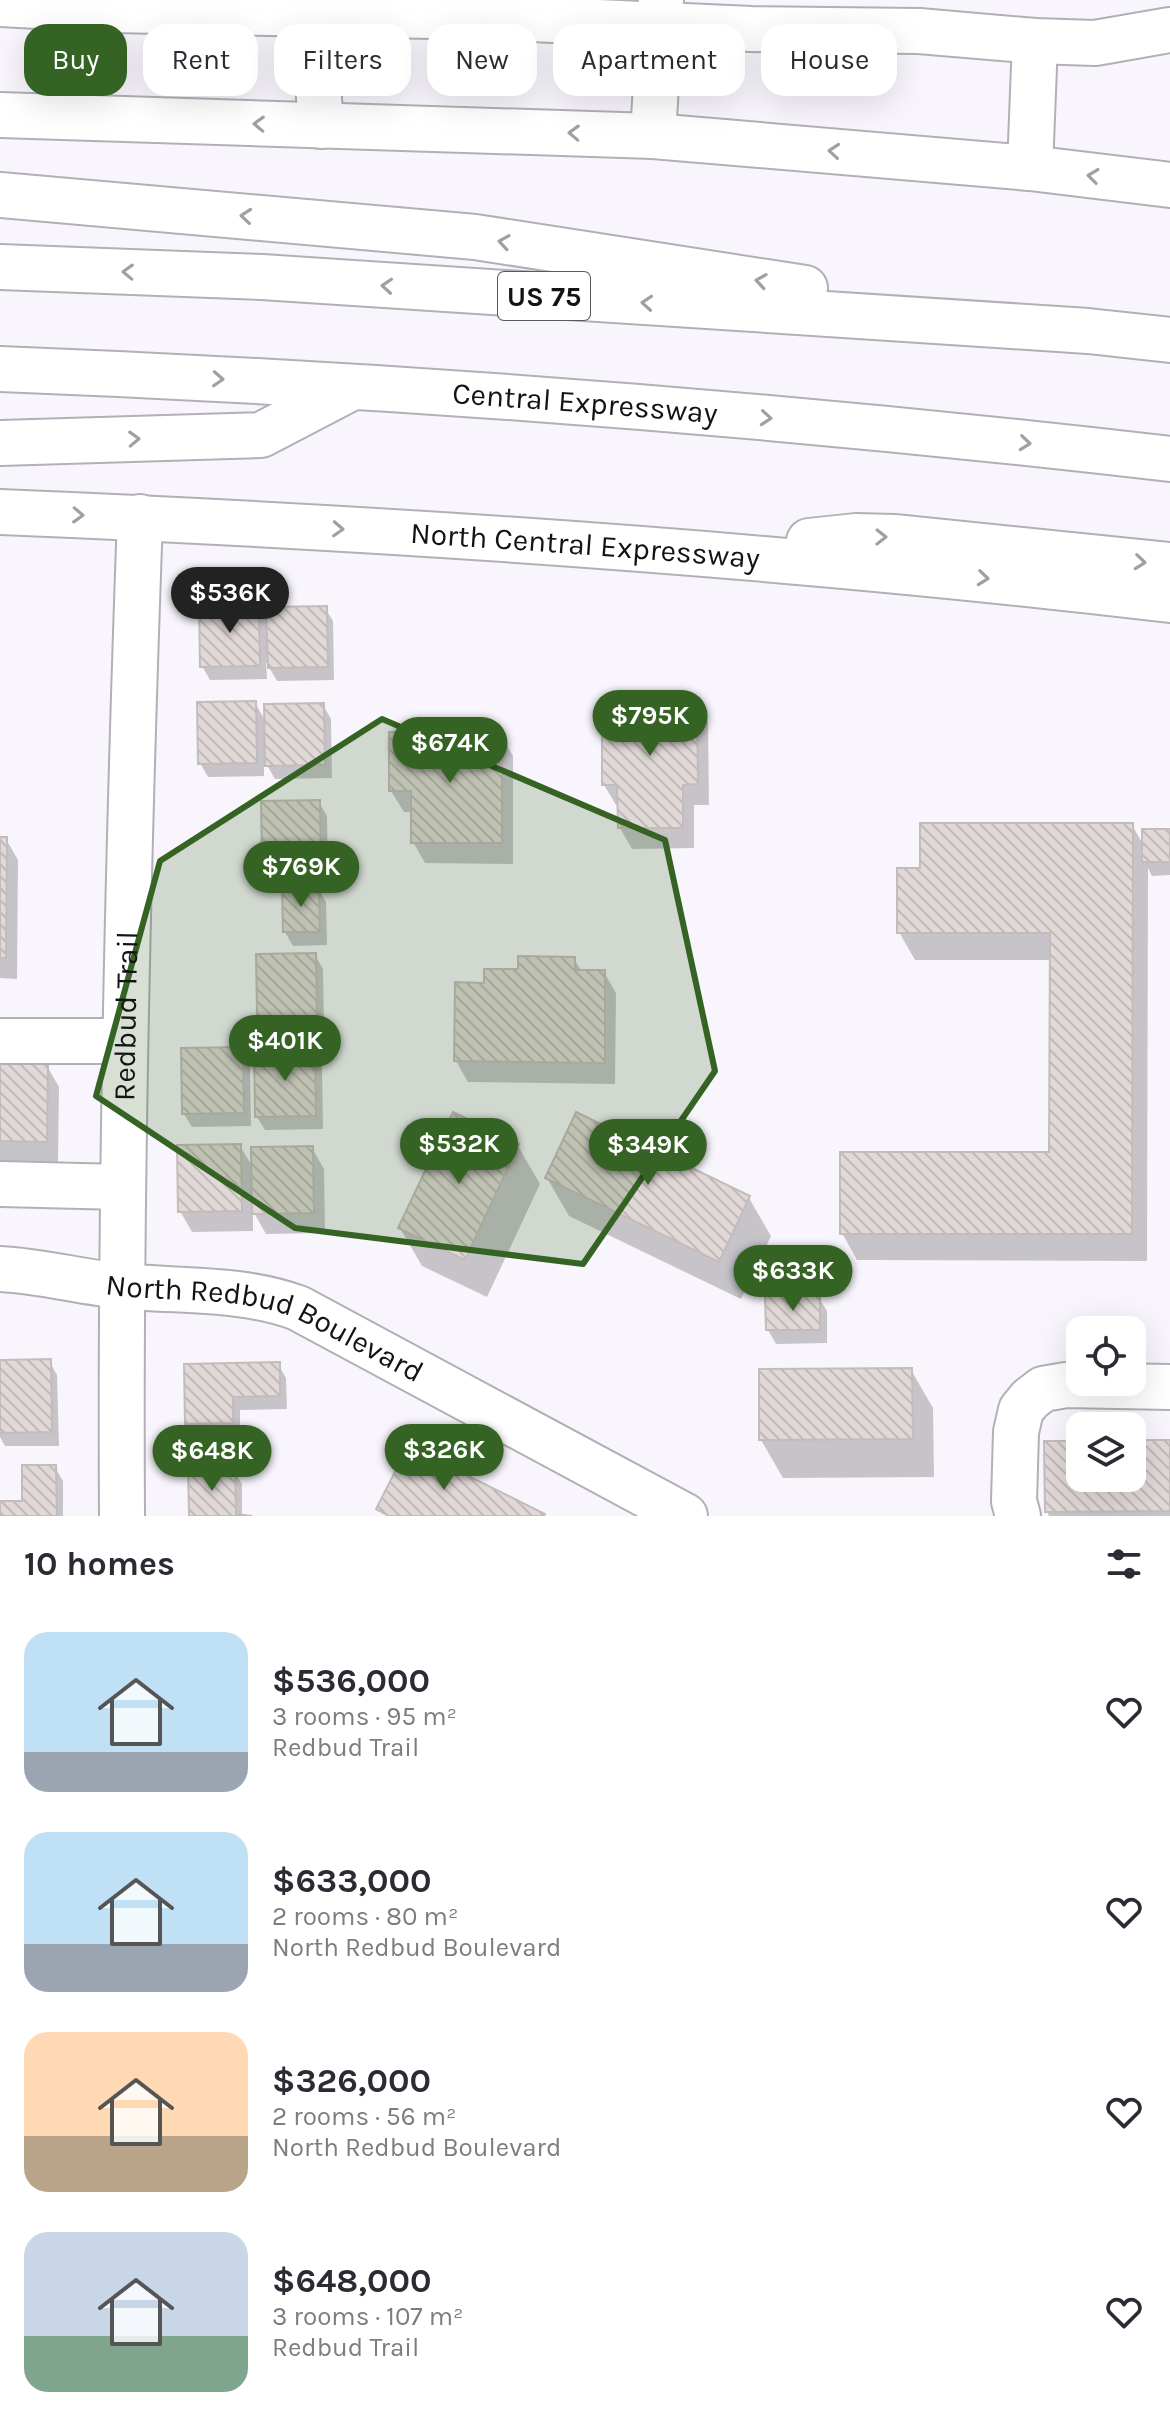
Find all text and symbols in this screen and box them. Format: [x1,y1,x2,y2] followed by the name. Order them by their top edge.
[24,24,127,96] chip: Buy
[143,24,258,96] chip: Rent
[274,24,411,96] chip: Filters
[427,24,537,96] chip: New
[553,24,745,96] chip: Apartment
[761,24,897,96] chip: House
[252,115,265,132] one-way arrow
[567,125,580,142] one-way arrow
[827,143,840,160] one-way arrow
[1086,167,1099,184] one-way arrow
[239,208,252,225] one-way arrow
[498,234,511,251] one-way arrow
[121,263,133,280] one-way arrow
[498,272,590,320] road number: US 75
[755,273,768,290] one-way arrow
[380,278,393,295] one-way arrow
[640,295,653,312] one-way arrow
[212,370,225,387] one-way arrow
[451,375,719,431] street label: Central Expressway
[760,409,773,426] one-way arrow
[128,431,141,448] one-way arrow
[1019,434,1032,451] one-way arrow
[72,506,85,523] one-way arrow
[409,515,761,576] street label: North Central Expressway
[332,520,345,537] one-way arrow
[875,528,888,546] one-way arrow
[1133,553,1146,570] one-way arrow
[174,567,286,635] pin: $536K
[977,569,990,586] one-way arrow
[189,577,271,608] text: $536K
[594,690,706,758] pin: $795K
[611,700,689,731] text: $795K
[394,717,506,785] pin: $674K
[410,727,490,758] text: $674K
[245,841,357,909] pin: $769K
[261,851,341,882] text: $769K
[106,931,146,1101] street label: Redbud Trail
[229,1015,341,1083] pin: $401K
[247,1025,323,1056] text: $401K
[403,1118,515,1186] pin: $532K
[592,1119,704,1187] pin: $349K
[418,1128,500,1159] text: $532K
[607,1129,689,1160] text: $349K
[737,1245,849,1313] pin: $633K
[751,1255,835,1286] text: $633K
[104,1266,430,1390] street label: North Redbud Boulevard
[1066,1316,1146,1492] map controls
[1066,1316,1146,1396] button: locate
[1066,1412,1146,1492] button: layers
[388,1424,500,1492] pin: $326K
[156,1425,268,1493] pin: $648K
[403,1434,485,1465] text: $326K
[171,1435,253,1466] text: $648K
[1102,1542,1146,1586] icon: filters
[24,1544,175,1584] text: 10 homes
[272,1661,430,1701] text: $536,000
[88,1664,184,1760] icon: home
[1102,1690,1146,1734] icon: heart
[272,1701,457,1732] text: 3 rooms · 95 m²
[272,1732,419,1763] text: Redbud Trail
[272,1861,431,1901] text: $633,000
[88,1864,184,1960] icon: home
[1102,1890,1146,1934] icon: heart
[272,1901,458,1932] text: 2 rooms · 80 m²
[272,1932,561,1963] text: North Redbud Boulevard
[272,2061,431,2101] text: $326,000
[88,2064,184,2160] icon: home
[1102,2090,1146,2134] icon: heart
[272,2101,457,2132] text: 2 rooms · 56 m²
[272,2132,561,2163] text: North Redbud Boulevard
[272,2261,431,2301] text: $648,000
[88,2264,184,2360] icon: home
[1102,2290,1146,2334] icon: heart
[272,2301,463,2332] text: 3 rooms · 107 m²
[272,2332,419,2363] text: Redbud Trail

